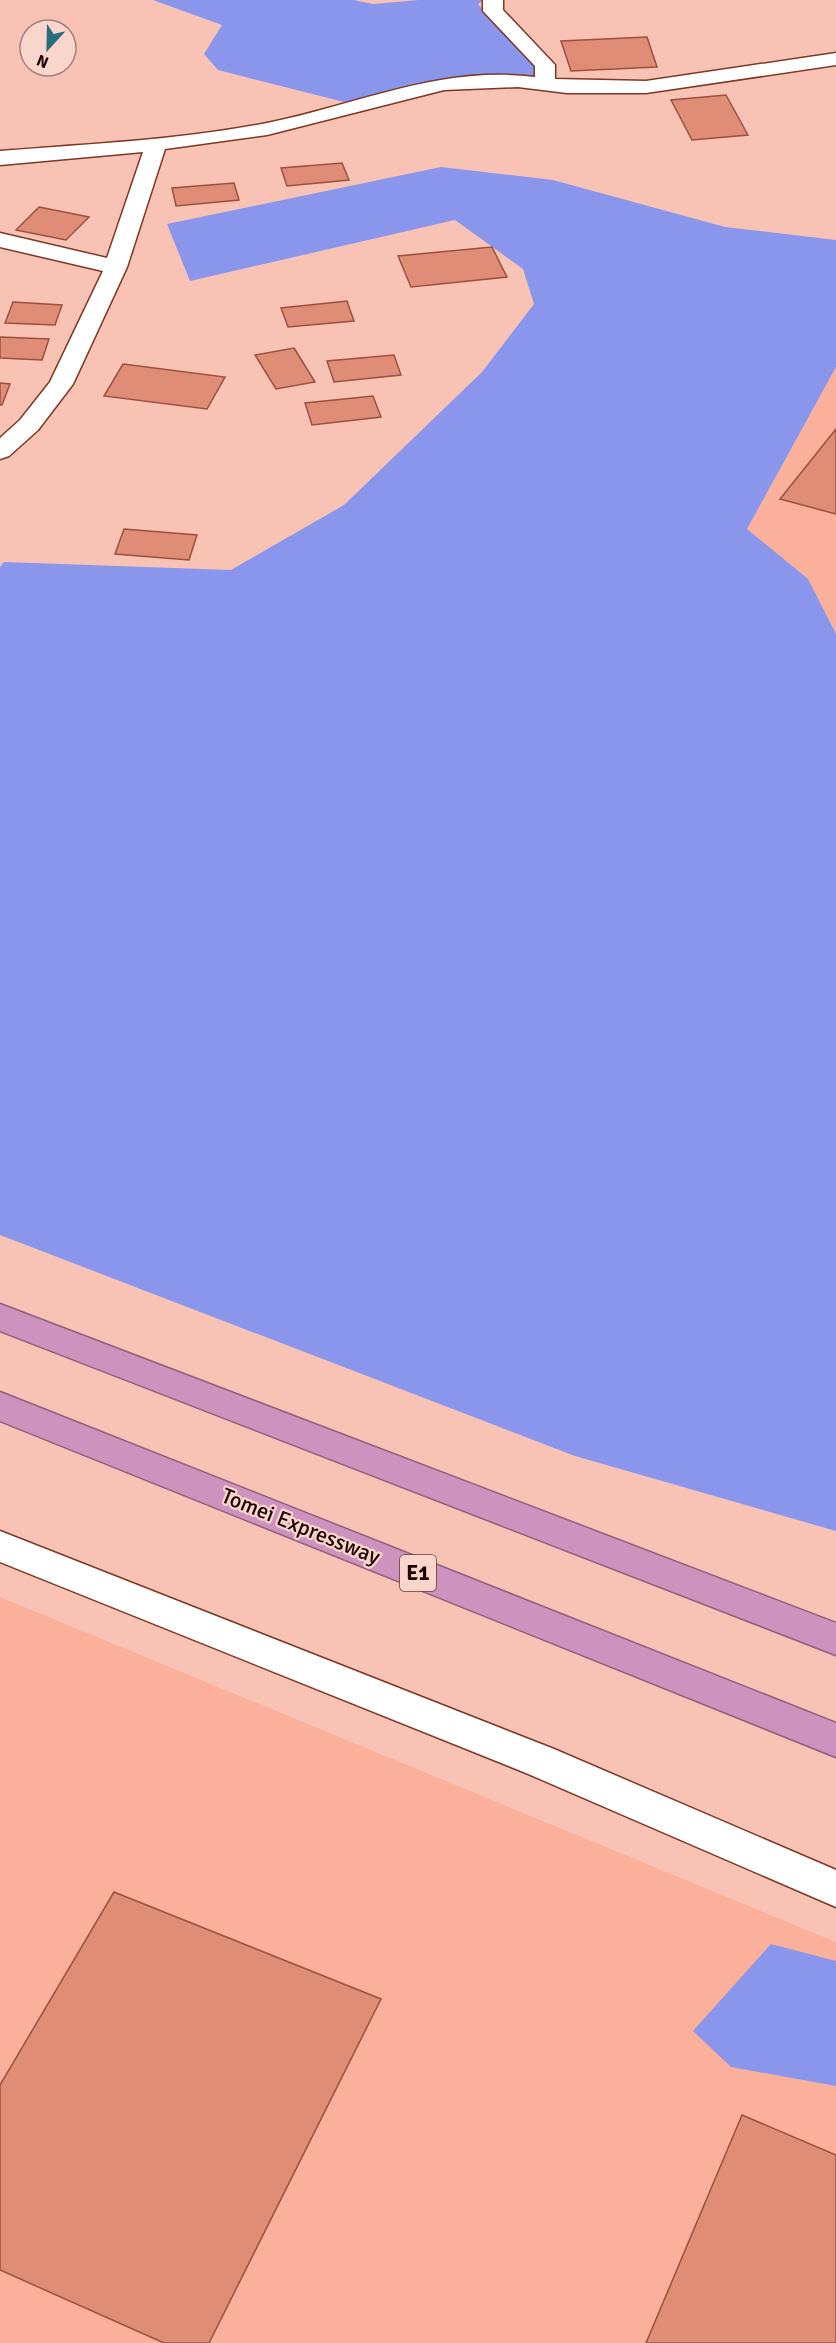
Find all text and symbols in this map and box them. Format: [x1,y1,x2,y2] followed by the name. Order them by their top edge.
[18,18,78,78] north arrow
[34,50,52,72] text: N
[218,1482,385,1570] street label: Tomei Expressway
[400,1555,436,1591] road number: E1

